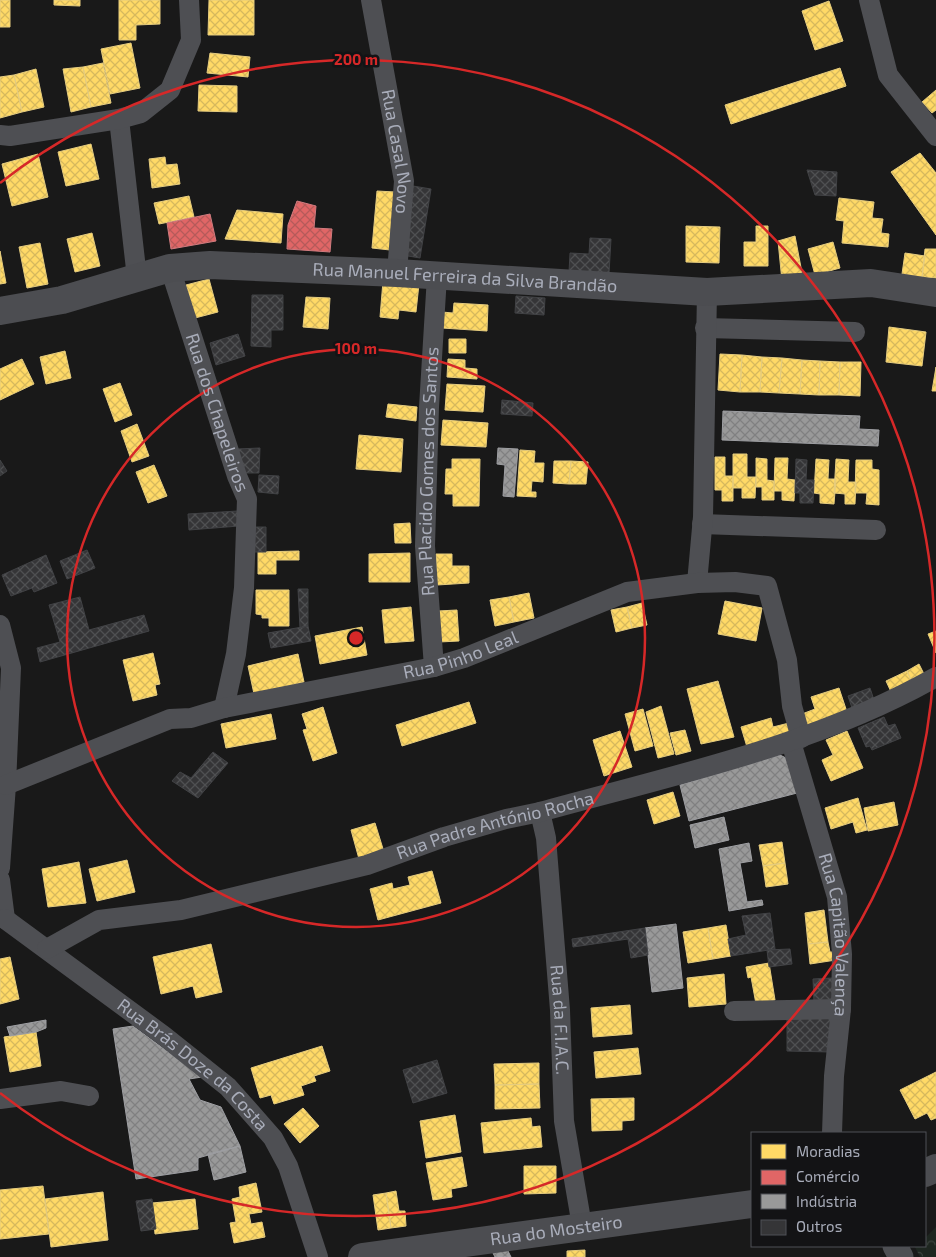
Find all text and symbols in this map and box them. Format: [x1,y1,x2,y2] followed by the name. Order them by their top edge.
[334,50,378,68] text: 200 m
[377,87,416,215] street label: Rua Casal Novo
[312,257,618,296] street label: Rua Manuel Ferreira da Silva Brandão
[182,330,255,495] street label: Rua dos Chapeleiros
[335,339,377,357] text: 100 m
[413,346,443,597] street label: Rua Placido Gomes dos Santos
[401,625,521,683] street label: Rua Pinho Leal
[347,629,365,647] centre of rings
[393,786,596,863] street label: Rua Padre António Rocha
[814,850,854,1018] street label: Rua Capitão Valença
[546,964,574,1075] street label: Rua da F.I.A.C.
[113,993,273,1135] street label: Rua Brás Doze da Costa
[751,1132,926,1247] legend
[796,1142,860,1160] text: Moradias
[796,1167,860,1185] text: Comércio
[796,1192,857,1210] text: Indústria
[489,1210,624,1249] street label: Rua do Mosteiro
[796,1217,842,1235] text: Outros

